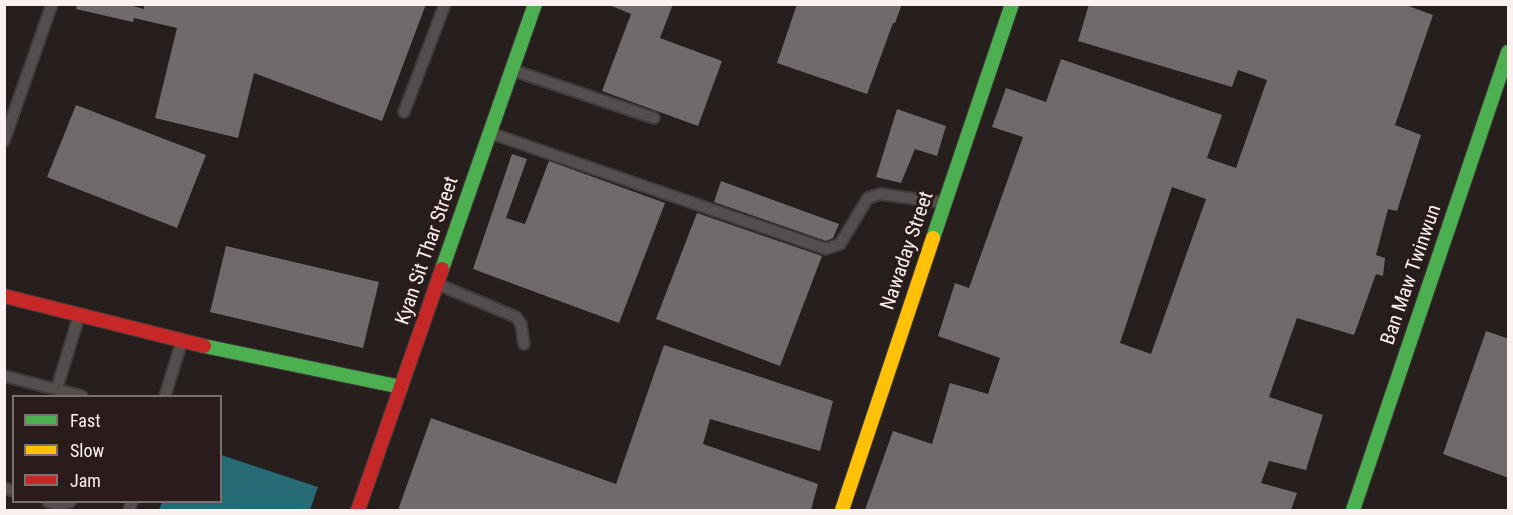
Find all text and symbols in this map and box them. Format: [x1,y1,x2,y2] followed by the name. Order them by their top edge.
[391,174,465,328] street label: Kyan Sit Thar Street
[877,189,939,313] street label: Nawaday Street
[1377,202,1447,348] street label: Ban Maw Twinwun
[12,395,222,503] legend
[70,410,101,431] text: Fast
[70,440,104,461] text: Slow
[70,470,101,491] text: Jam

